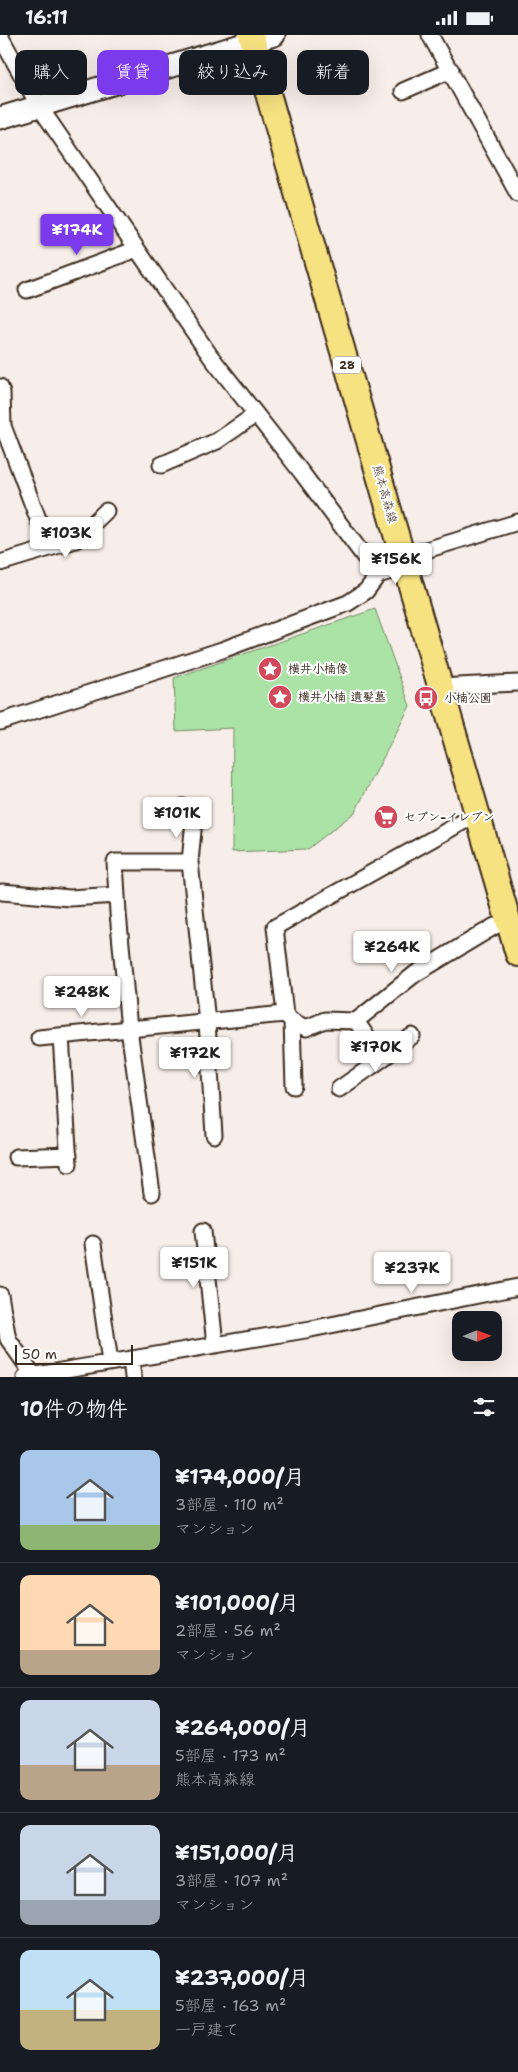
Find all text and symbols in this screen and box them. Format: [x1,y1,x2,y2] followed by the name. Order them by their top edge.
[25,5,68,30] text: 16:11
[15,50,87,95] chip: 購入
[97,50,169,95] chip: 賃貸
[179,50,287,95] chip: 絞り込み
[297,50,369,95] chip: 新着
[42,213,112,256] pin: ¥174K
[51,219,103,240] text: ¥174K
[333,357,361,373] road number: 28
[369,463,401,525] street label: 熊本高森線
[31,517,101,559] pin: ¥103K
[41,522,91,543] text: ¥103K
[361,543,431,585] pin: ¥156K
[371,548,421,569] text: ¥156K
[257,656,283,682] place icon: 横井小楠像
[288,661,348,677] place label: 横井小楠像
[267,684,293,710] place icon: 横井小楠 遺髪墓
[413,685,439,711] bus stop icon: 小楠公園
[298,689,386,705] place label: 横井小楠 遺髪墓
[444,690,492,706] place label: 小楠公園
[142,797,212,839] pin: ¥101K
[154,802,200,823] text: ¥101K
[373,804,399,830] supermarket icon: セブン-イレブン
[404,809,494,825] place label: セブン-イレブン
[357,931,427,973] pin: ¥264K
[364,936,420,957] text: ¥264K
[47,975,117,1018] pin: ¥248K
[55,981,109,1002] text: ¥248K
[341,1031,411,1073] pin: ¥170K
[350,1036,402,1057] text: ¥170K
[160,1037,230,1079] pin: ¥172K
[170,1042,220,1063] text: ¥172K
[159,1247,229,1289] pin: ¥151K
[377,1251,447,1294] pin: ¥237K
[171,1252,217,1273] text: ¥151K
[385,1257,439,1278] text: ¥237K
[452,1311,502,1361] north arrow
[452,1311,502,1361] map controls
[15,1342,132,1365] scale bar
[22,1345,57,1363] text: 50 m
[470,1393,498,1421] icon: filters
[20,1395,128,1423] text: 10件の物件
[175,1463,305,1491] text: ¥174,000/月
[60,1470,120,1530] icon: home
[175,1494,284,1515] text: 3部屋 · 110 m²
[175,1518,254,1539] text: マンション
[175,1589,299,1617] text: ¥101,000/月
[60,1595,120,1655] icon: home
[175,1620,281,1641] text: 2部屋 · 56 m²
[175,1644,254,1665] text: マンション
[175,1714,310,1742] text: ¥264,000/月
[60,1720,120,1780] icon: home
[175,1745,286,1766] text: 5部屋 · 173 m²
[175,1769,255,1790] text: 熊本高森線
[175,1839,298,1867] text: ¥151,000/月
[60,1845,120,1905] icon: home
[175,1870,288,1891] text: 3部屋 · 107 m²
[175,1894,254,1915] text: マンション
[175,1964,309,1992] text: ¥237,000/月
[60,1970,120,2030] icon: home
[175,1995,286,2016] text: 5部屋 · 163 m²
[175,2019,239,2040] text: 一戸建て

